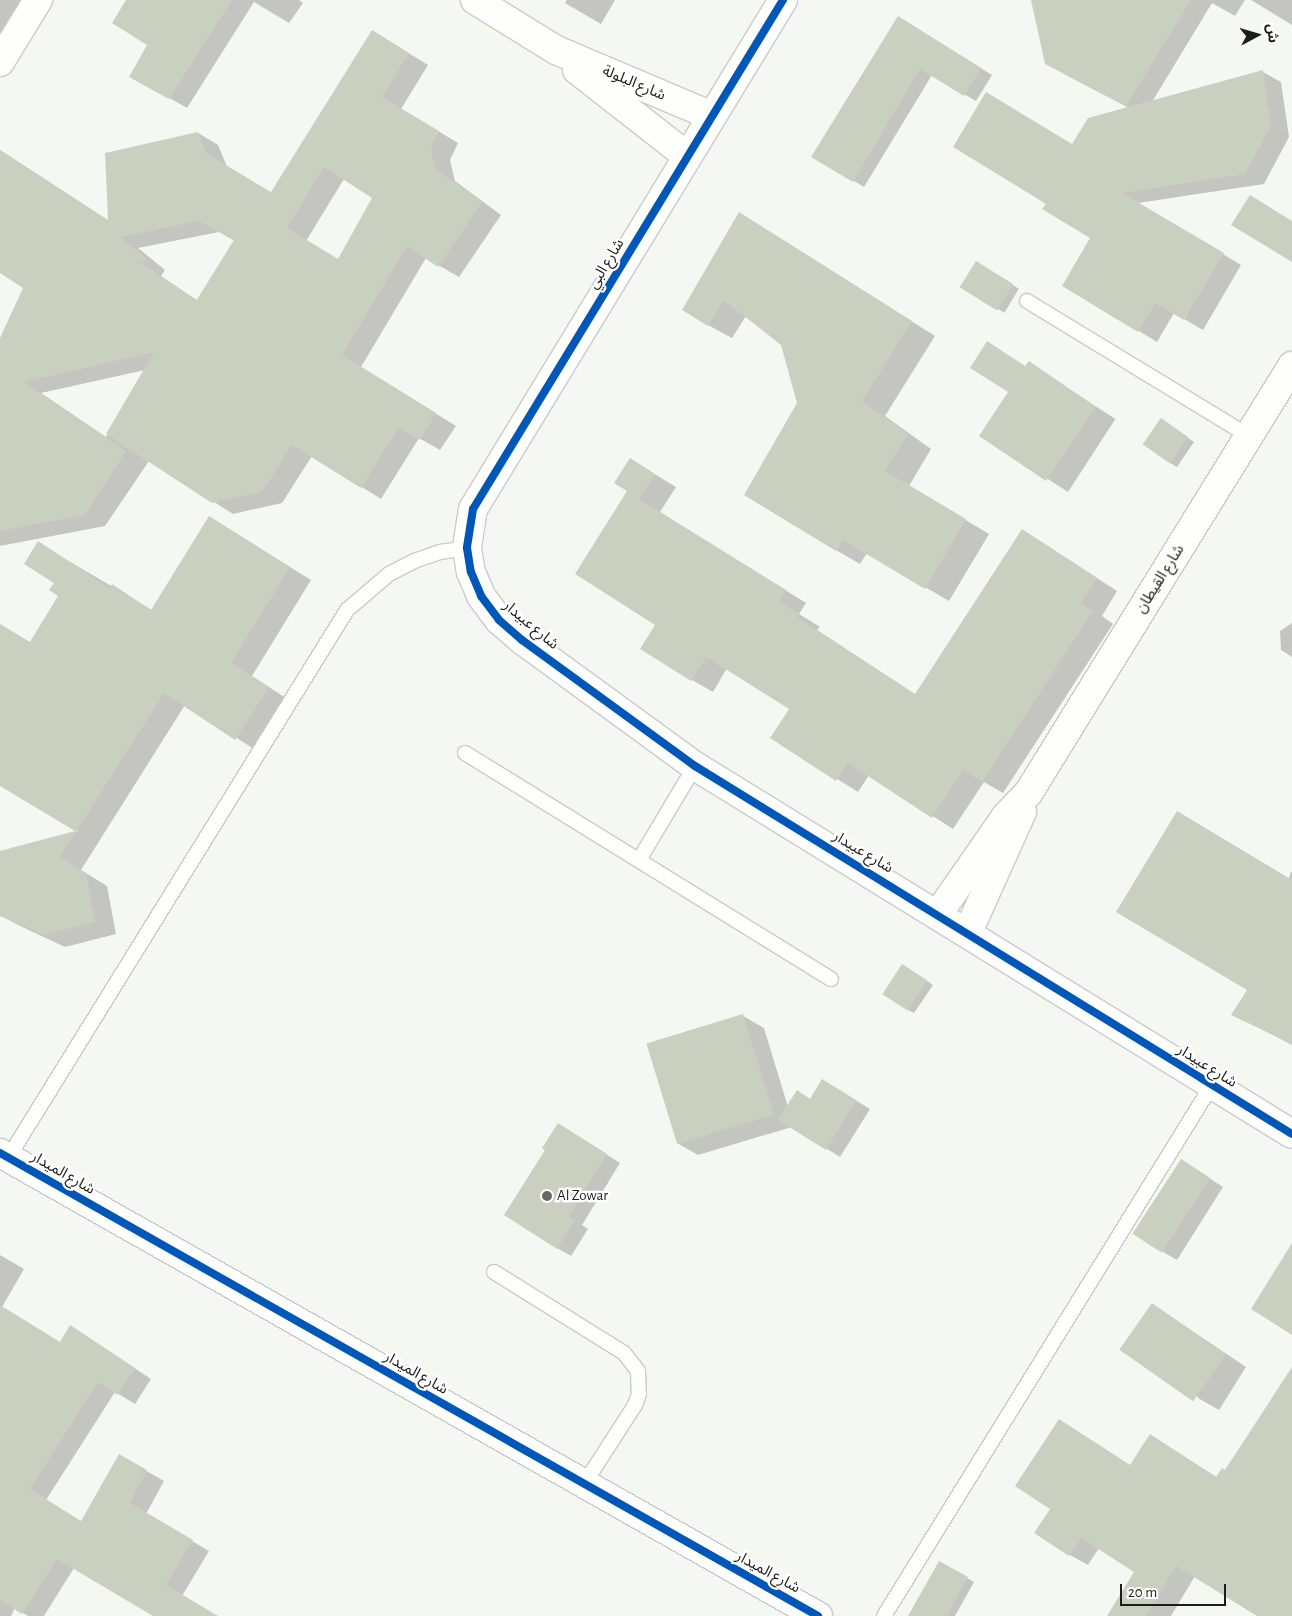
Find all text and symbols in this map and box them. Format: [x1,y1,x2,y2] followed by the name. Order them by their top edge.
[1232,10,1282,60] north arrow
[1264,23,1280,44] text: ش
[600,62,668,104] street label: شارع البلولة
[584,236,628,292] street label: شارع البي
[1132,541,1188,617] street label: شارع القيطان
[500,597,562,653] street label: شارع عبيدار
[830,827,896,877] street label: شارع عبيدار
[1174,1041,1240,1091] street label: شارع عبيدار
[28,1148,98,1198] street label: شارع الميدار
[557,1187,608,1205] place label: Al Zowar
[541,1190,553,1202] marker: Al Zowar
[381,1348,451,1398] street label: شارع الميدار
[733,1547,803,1597] street label: شارع الميدار
[1122,1574,1228,1606] scale bar
[1128,1585,1157,1600] text: 20 m

